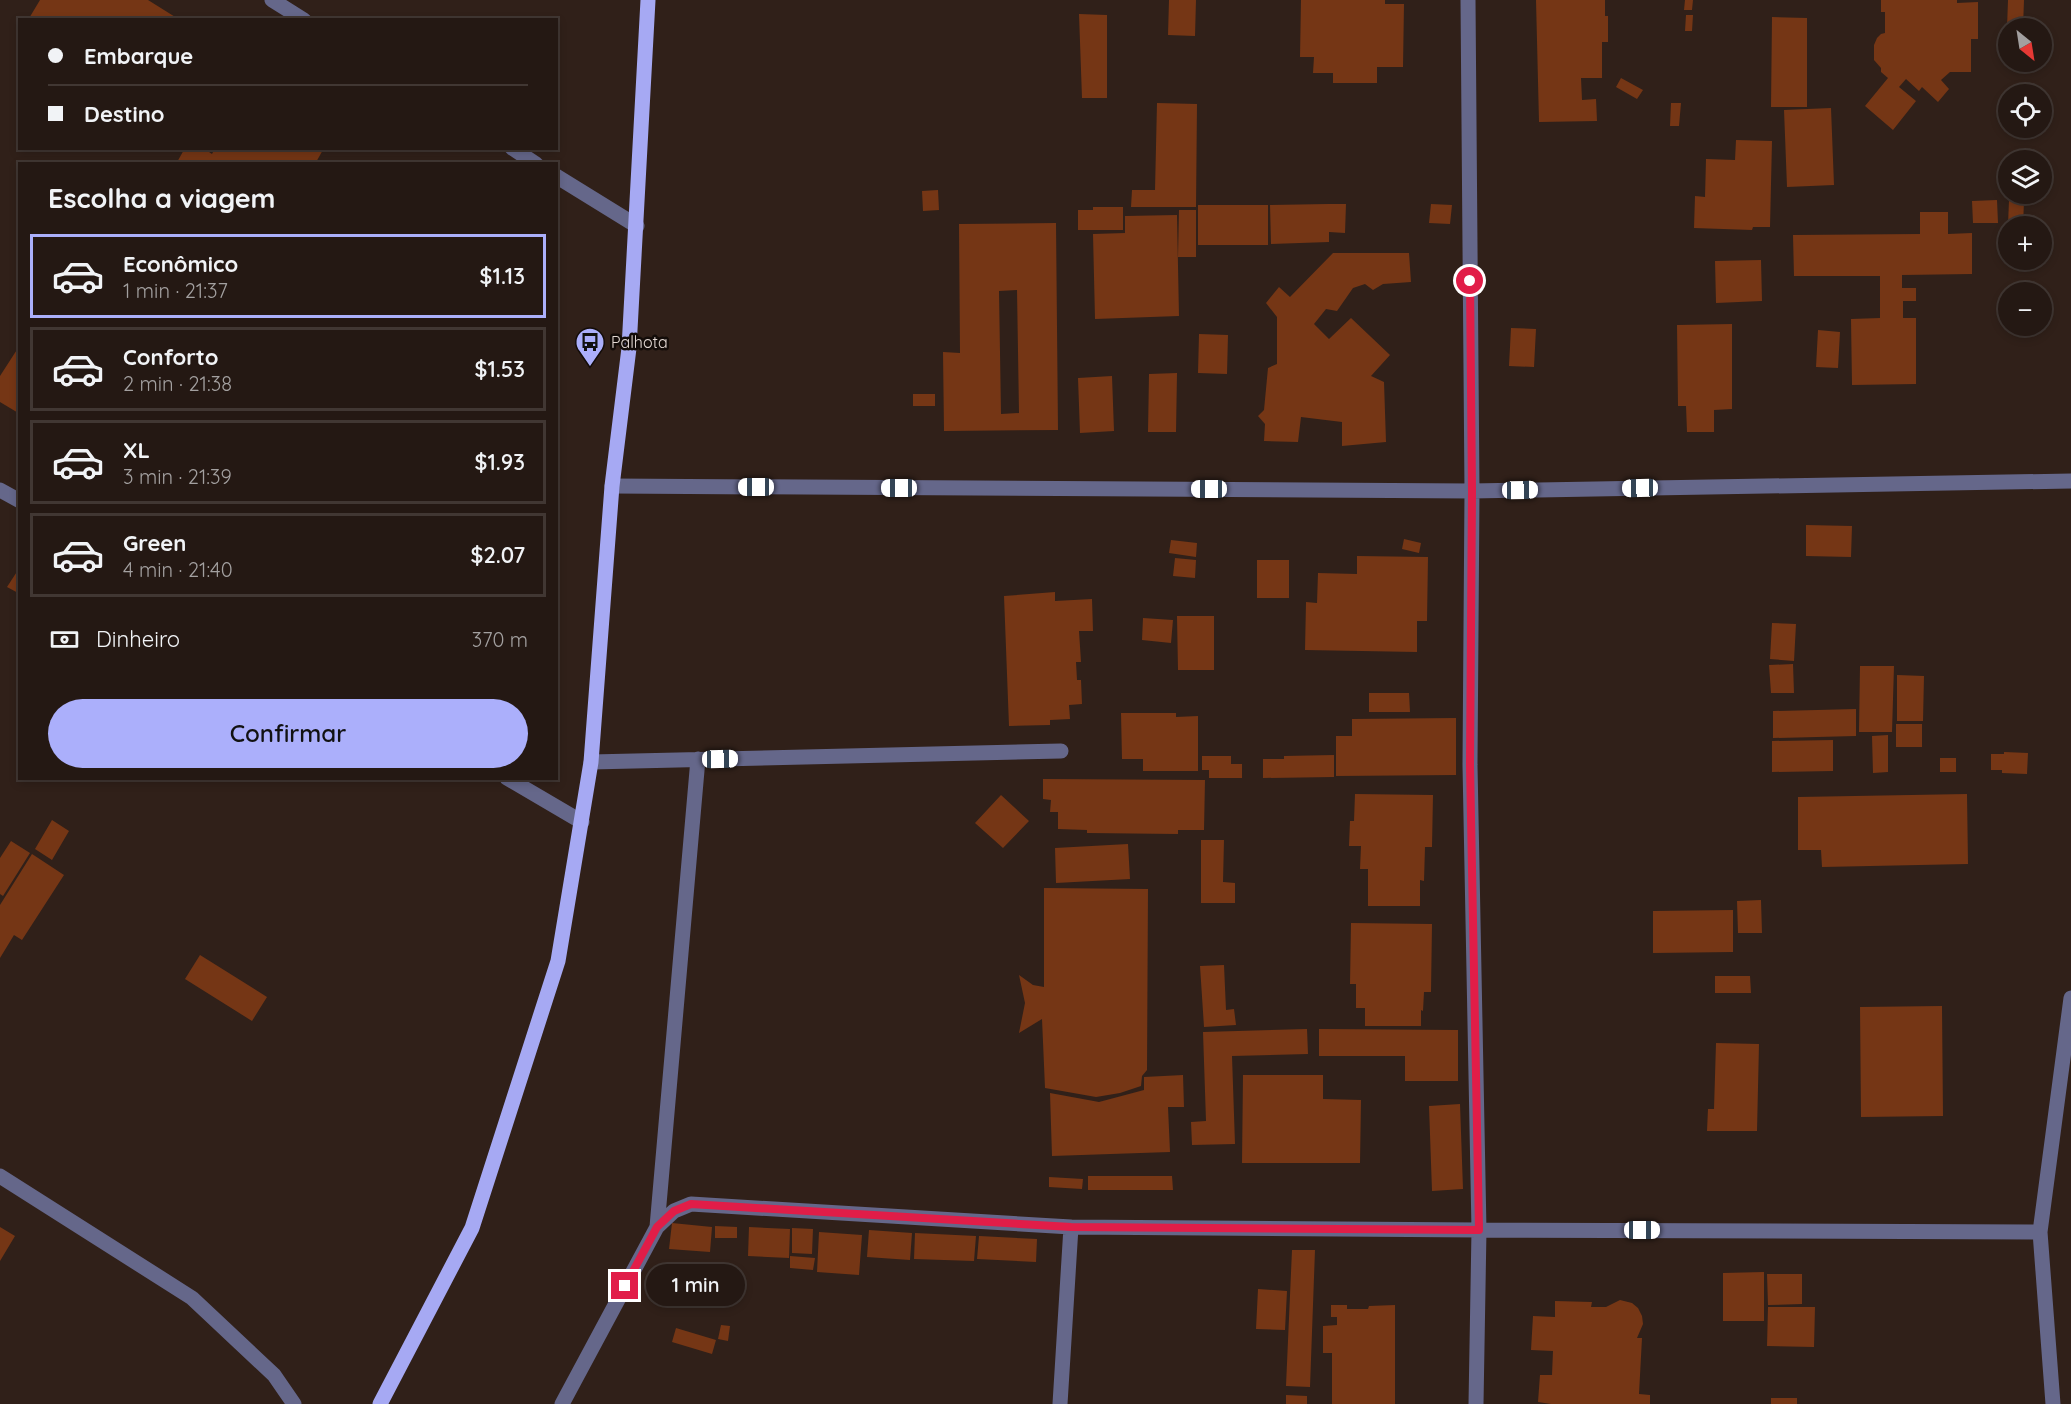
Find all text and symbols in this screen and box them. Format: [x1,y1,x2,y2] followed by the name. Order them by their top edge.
[1998,18,2052,72] north arrow
[1998,18,2052,336] map controls
[84,42,193,70] text: Embarque
[1998,84,2052,138] button: locate
[84,100,165,128] text: Destino
[1998,150,2052,204] button: layers
[48,181,276,215] text: Escolha a viagem
[1998,216,2052,270] button: +
[51,249,105,303] icon: car
[123,250,238,278] text: Econômico
[480,262,525,290] text: $1.13
[1456,267,1483,294] route start
[123,278,228,303] text: 1 min · 21:37
[1998,282,2052,336] button: −
[574,326,606,368] bus stop icon: Palhota
[611,332,668,352] place label: Palhota
[51,342,105,396] icon: car
[123,343,218,371] text: Conforto
[475,355,525,383] text: $1.53
[123,371,232,396] text: 2 min · 21:38
[51,435,105,489] icon: car
[123,436,150,464] text: XL
[475,448,525,476] text: $1.93
[123,464,232,489] text: 3 min · 21:39
[738,478,774,496] car
[881,479,917,497] car
[1622,479,1658,497] car
[1191,480,1227,498] car
[1502,481,1538,499] car
[51,528,105,582] icon: car
[123,529,186,557] text: Green
[471,541,525,569] text: $2.07
[123,557,233,582] text: 4 min · 21:40
[48,623,81,656] icon: cash
[96,625,180,653] text: Dinheiro
[472,627,528,652] text: 370 m
[48,699,528,768] button: Confirmar
[702,750,738,768] car
[1624,1221,1660,1239] car
[646,1265,745,1307] callout: 1 min
[611,1272,638,1299] route end
[672,1272,719,1297] text: 1 min

